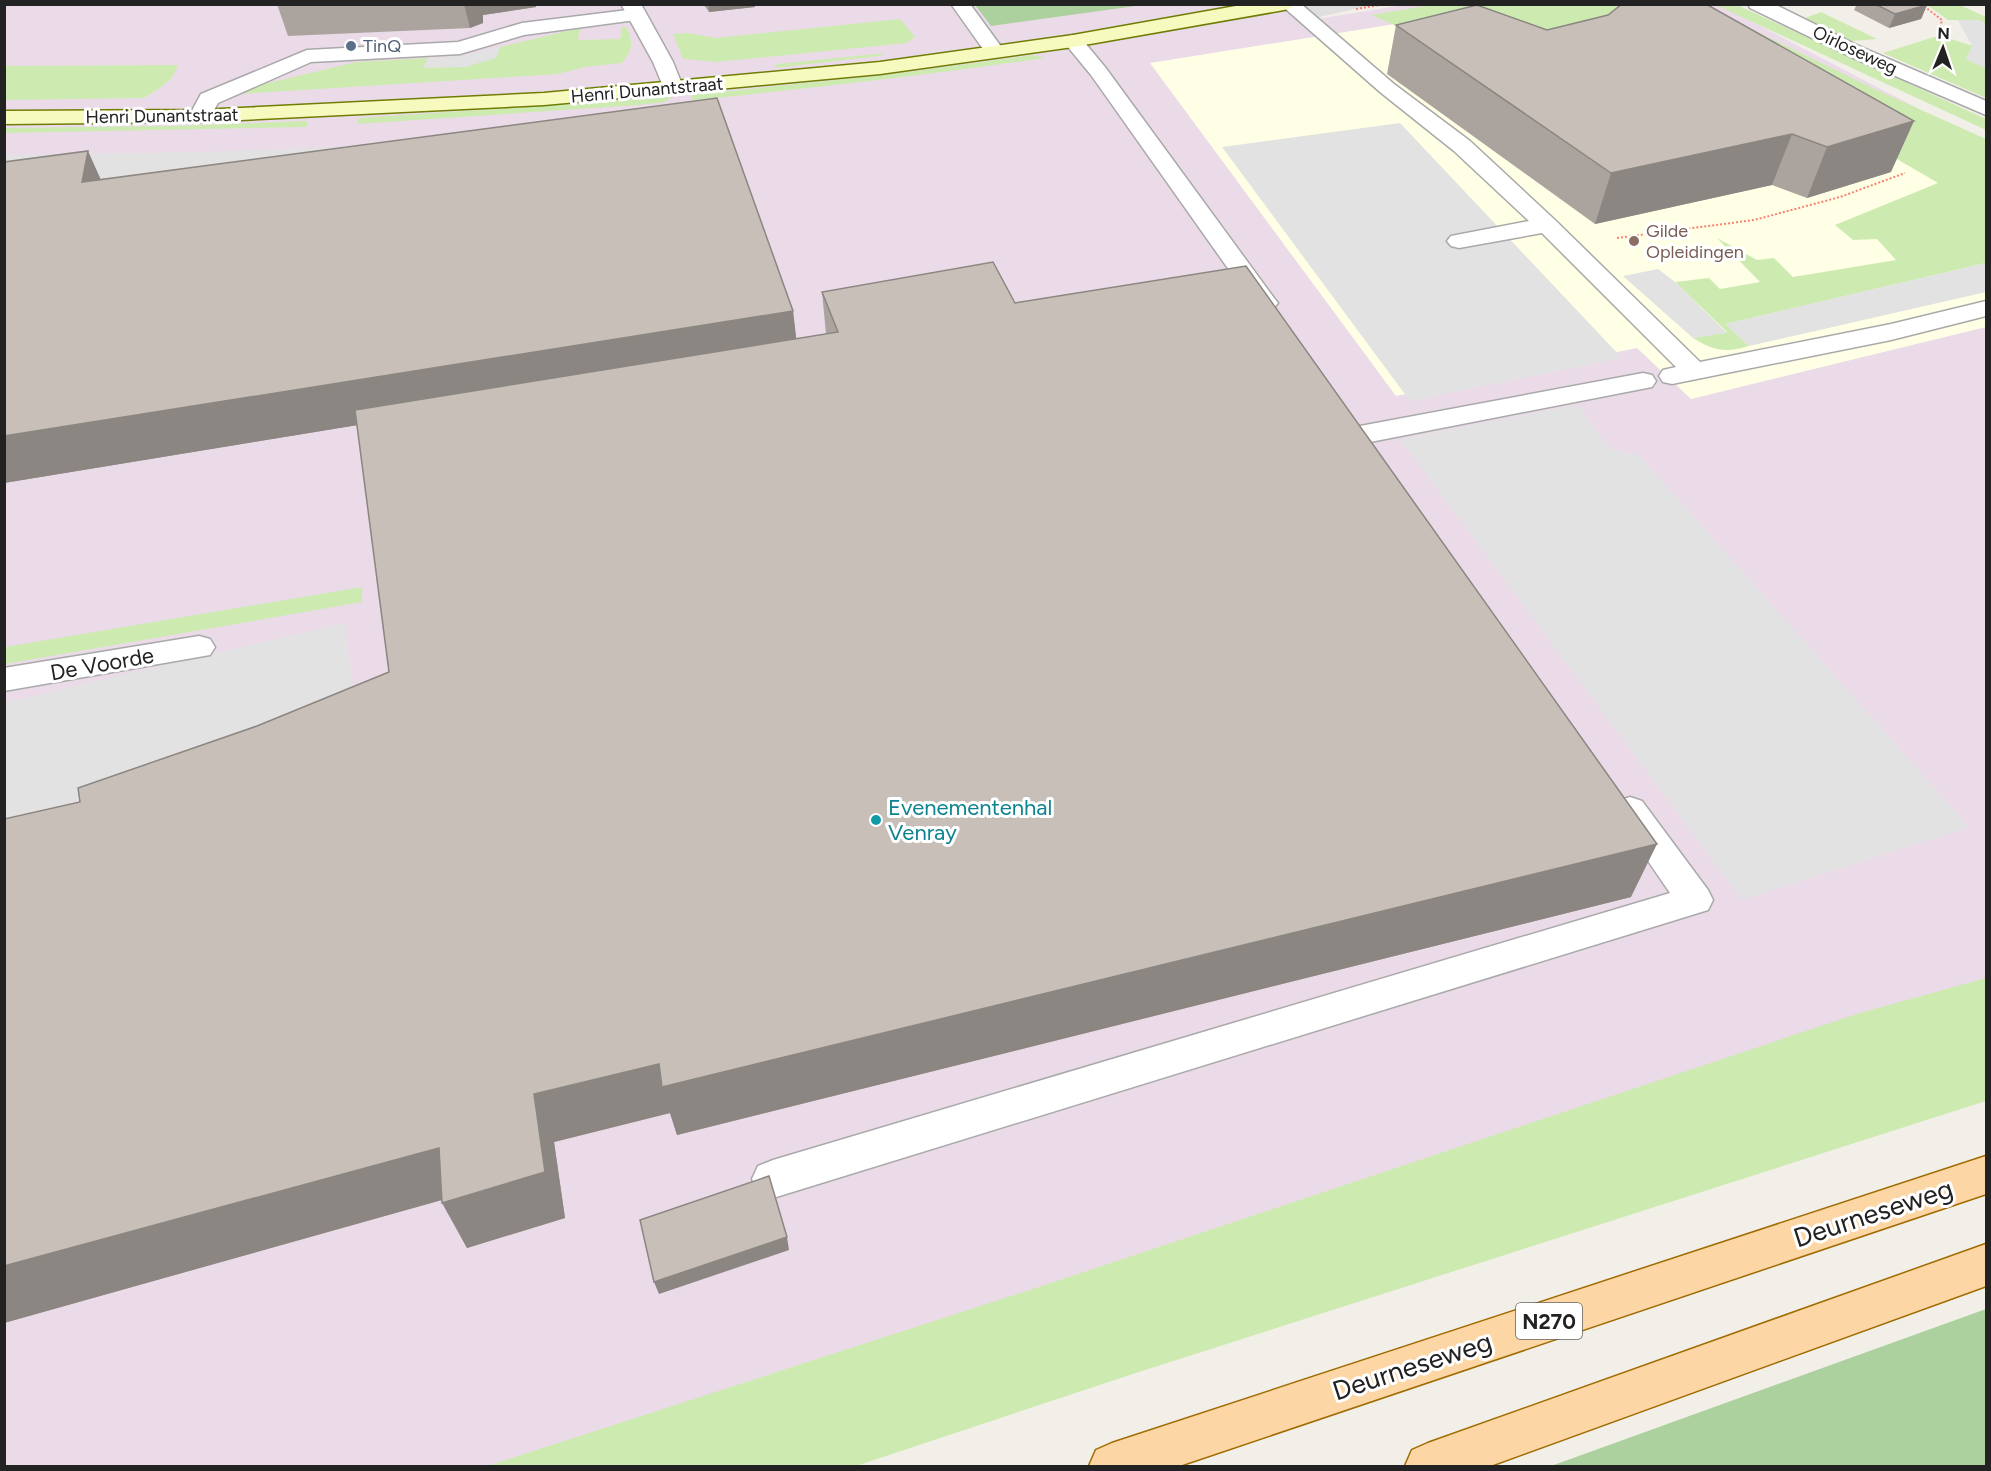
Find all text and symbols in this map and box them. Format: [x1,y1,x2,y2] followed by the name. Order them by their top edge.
[1913,18,1973,78] north arrow
[1809,21,1901,79] street label: Oirloseweg
[1937,24,1950,43] text: N
[363,35,401,57] place label: TinQ
[344,39,358,53] marker: TinQ
[570,72,724,108] street label: Henri Dunantstraat
[85,104,239,128] street label: Henri Dunantstraat
[1646,220,1744,263] place label: Gilde Opleidingen
[1627,234,1641,248] marker: Gilde Opleidingen
[48,642,156,686] street label: De Voorde
[888,794,1052,846] place label: Evenementenhal Venray
[869,813,883,827] marker: Evenementenhal Venray
[1789,1172,1957,1254] street label: Deurneseweg
[1516,1303,1582,1339] road number: N270
[1328,1325,1496,1407] street label: Deurneseweg

